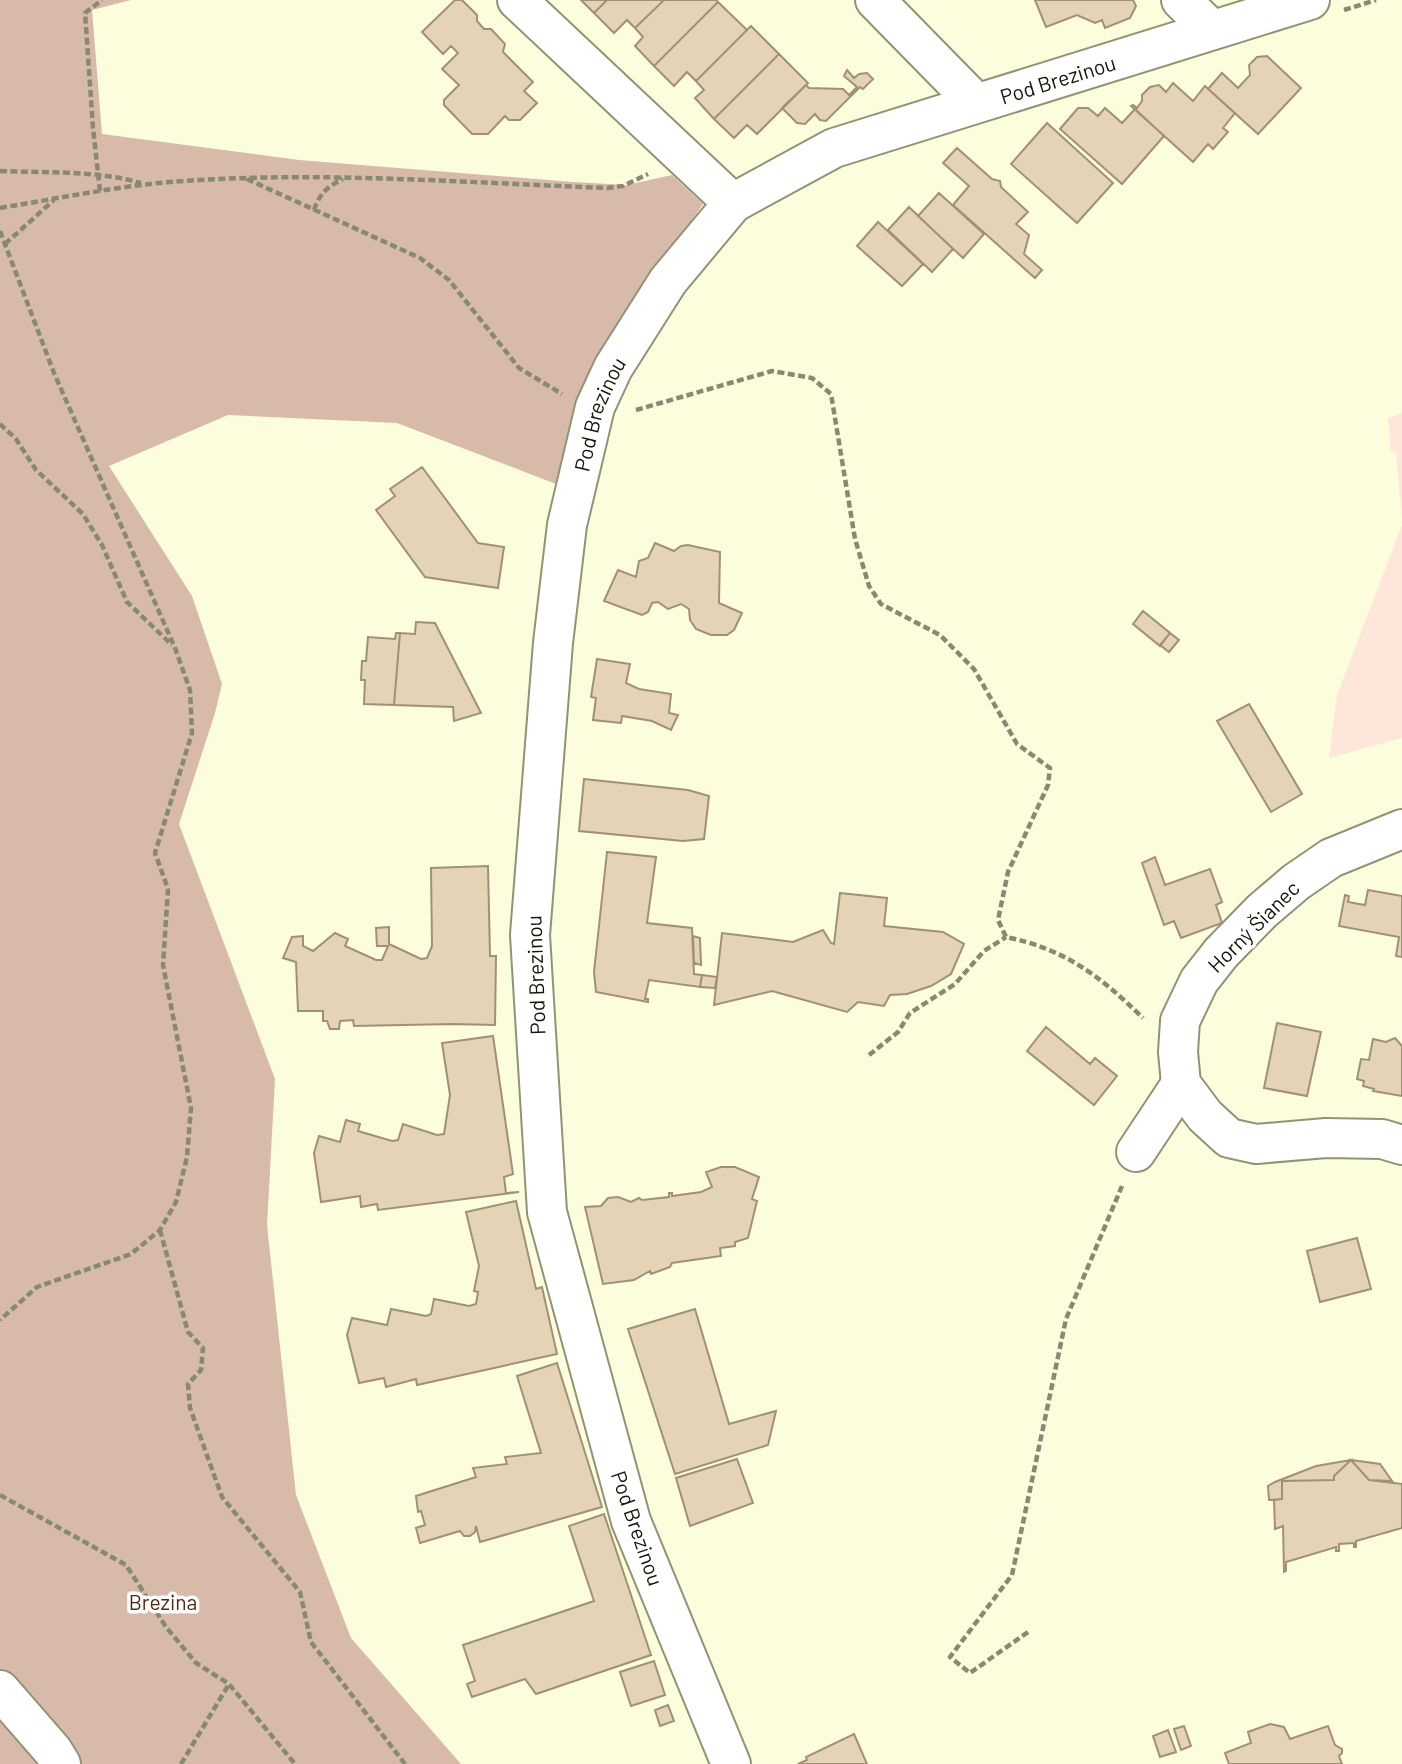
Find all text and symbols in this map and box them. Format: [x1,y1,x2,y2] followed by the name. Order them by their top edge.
[997,49,1118,108] street label: Pod Brezinou
[568,352,630,474] street label: Pod Brezinou
[1202,875,1304,977] street label: Horný Šianec
[520,915,550,1035] street label: Pod Brezinou
[607,1467,669,1589] street label: Pod Brezinou
[129,1589,197,1614] park label: Brezina

